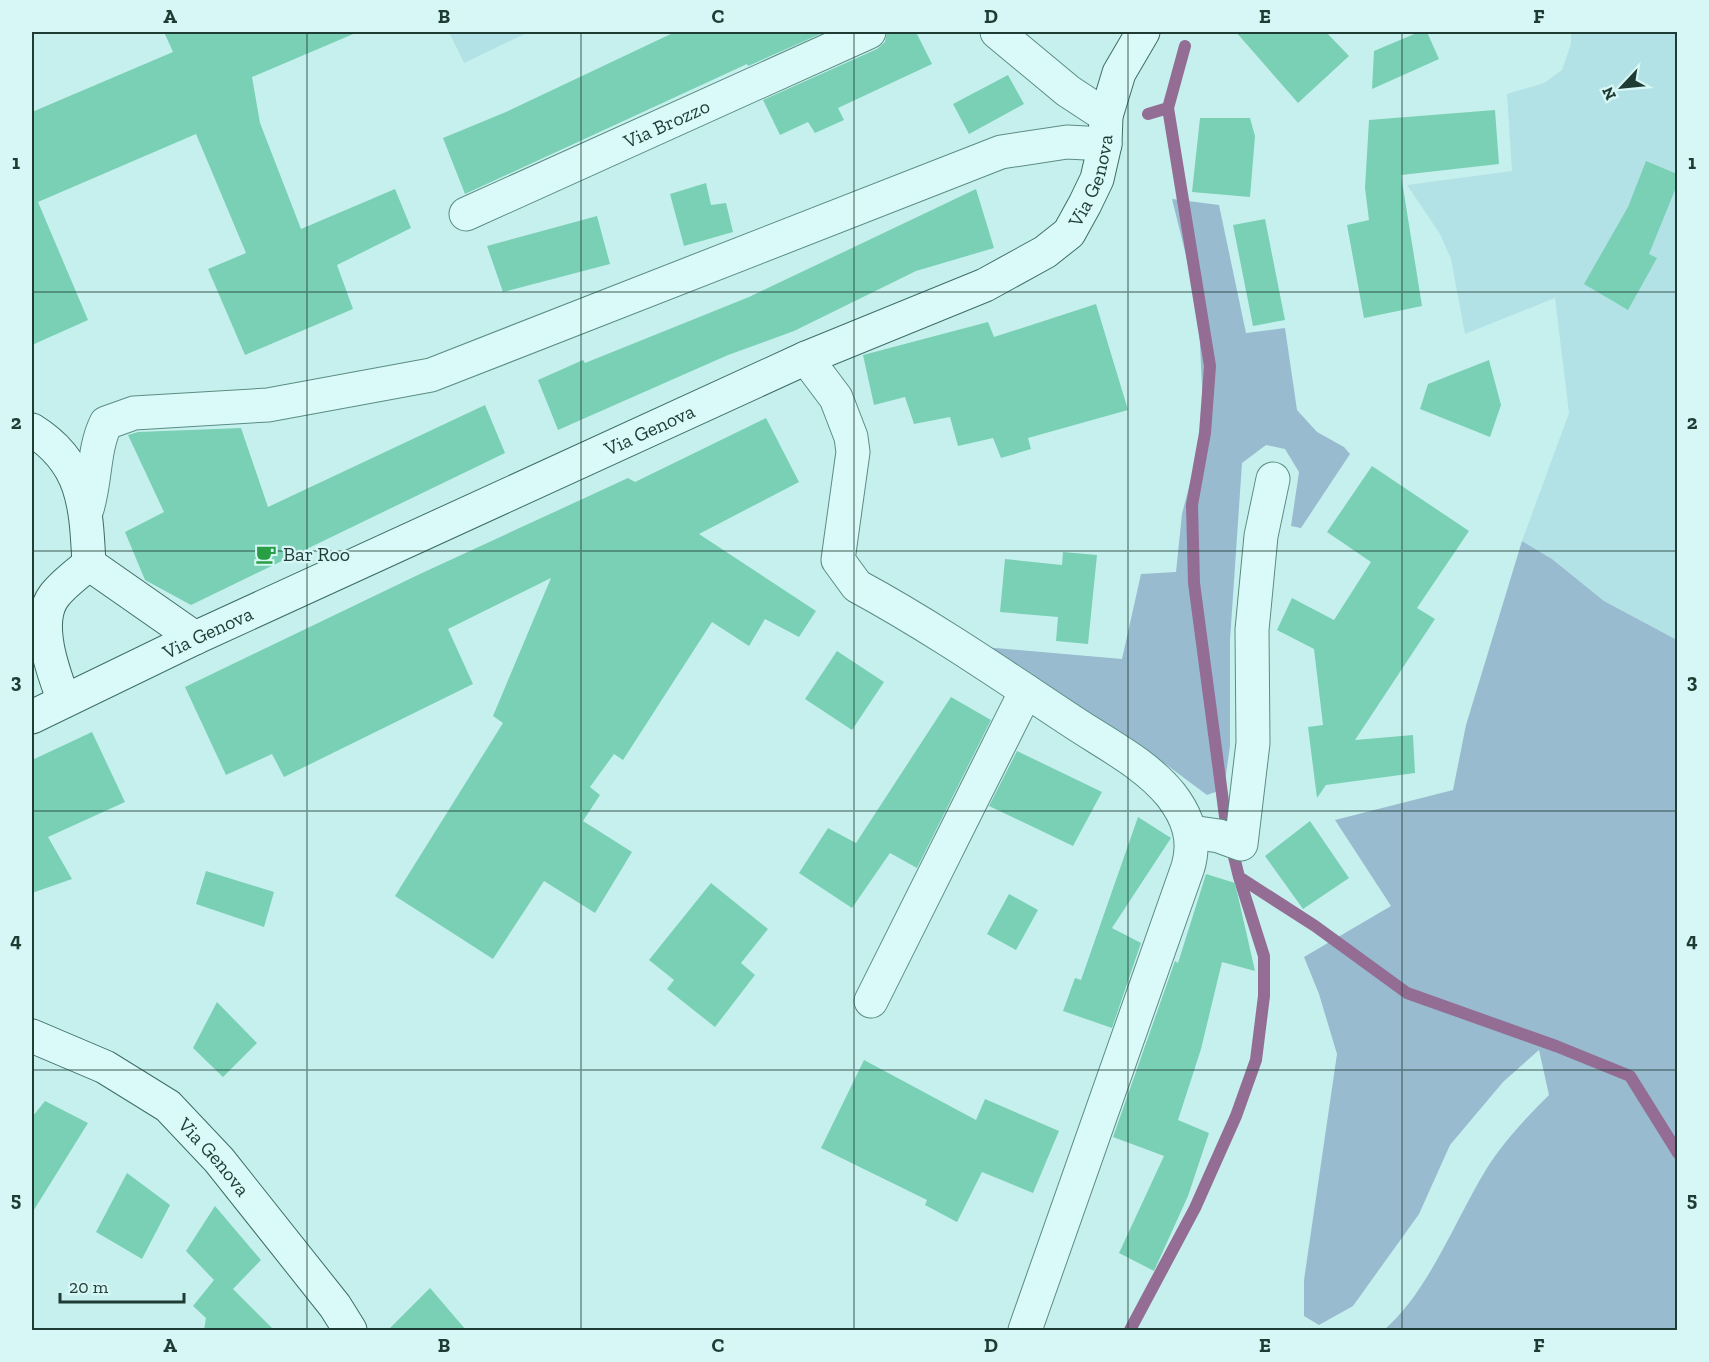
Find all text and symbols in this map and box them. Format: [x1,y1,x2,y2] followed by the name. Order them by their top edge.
[163,4,177,28] text: A
[438,4,450,28] text: B
[712,4,725,28] text: C
[984,4,998,28] text: D
[1259,4,1271,28] text: E
[1533,4,1545,28] text: F
[1592,57,1652,117] north arrow
[1598,84,1620,103] text: N
[619,94,713,154] street label: Via Brozzo
[1062,134,1117,232] street label: Via Genova
[12,150,20,174] text: 1
[1688,150,1696,174] text: 1
[599,399,699,461] street label: Via Genova
[11,410,22,434] text: 2
[1687,410,1698,434] text: 2
[254,542,278,566] cafe icon: Bar Roo
[283,542,350,566] place label: Bar Roo
[158,601,257,664] street label: Via Genova
[11,669,22,693] text: 3
[1687,669,1698,693] text: 3
[10,928,22,952] text: 4
[1686,928,1698,952] text: 4
[172,1112,255,1201] street label: Via Genova
[11,1187,21,1211] text: 5
[1687,1187,1697,1211] text: 5
[60,1266,184,1304] scale bar
[69,1276,109,1298] text: 20 m
[163,1333,177,1357] text: A
[438,1333,450,1357] text: B
[712,1333,725,1357] text: C
[984,1333,998,1357] text: D
[1259,1333,1271,1357] text: E
[1533,1333,1545,1357] text: F

